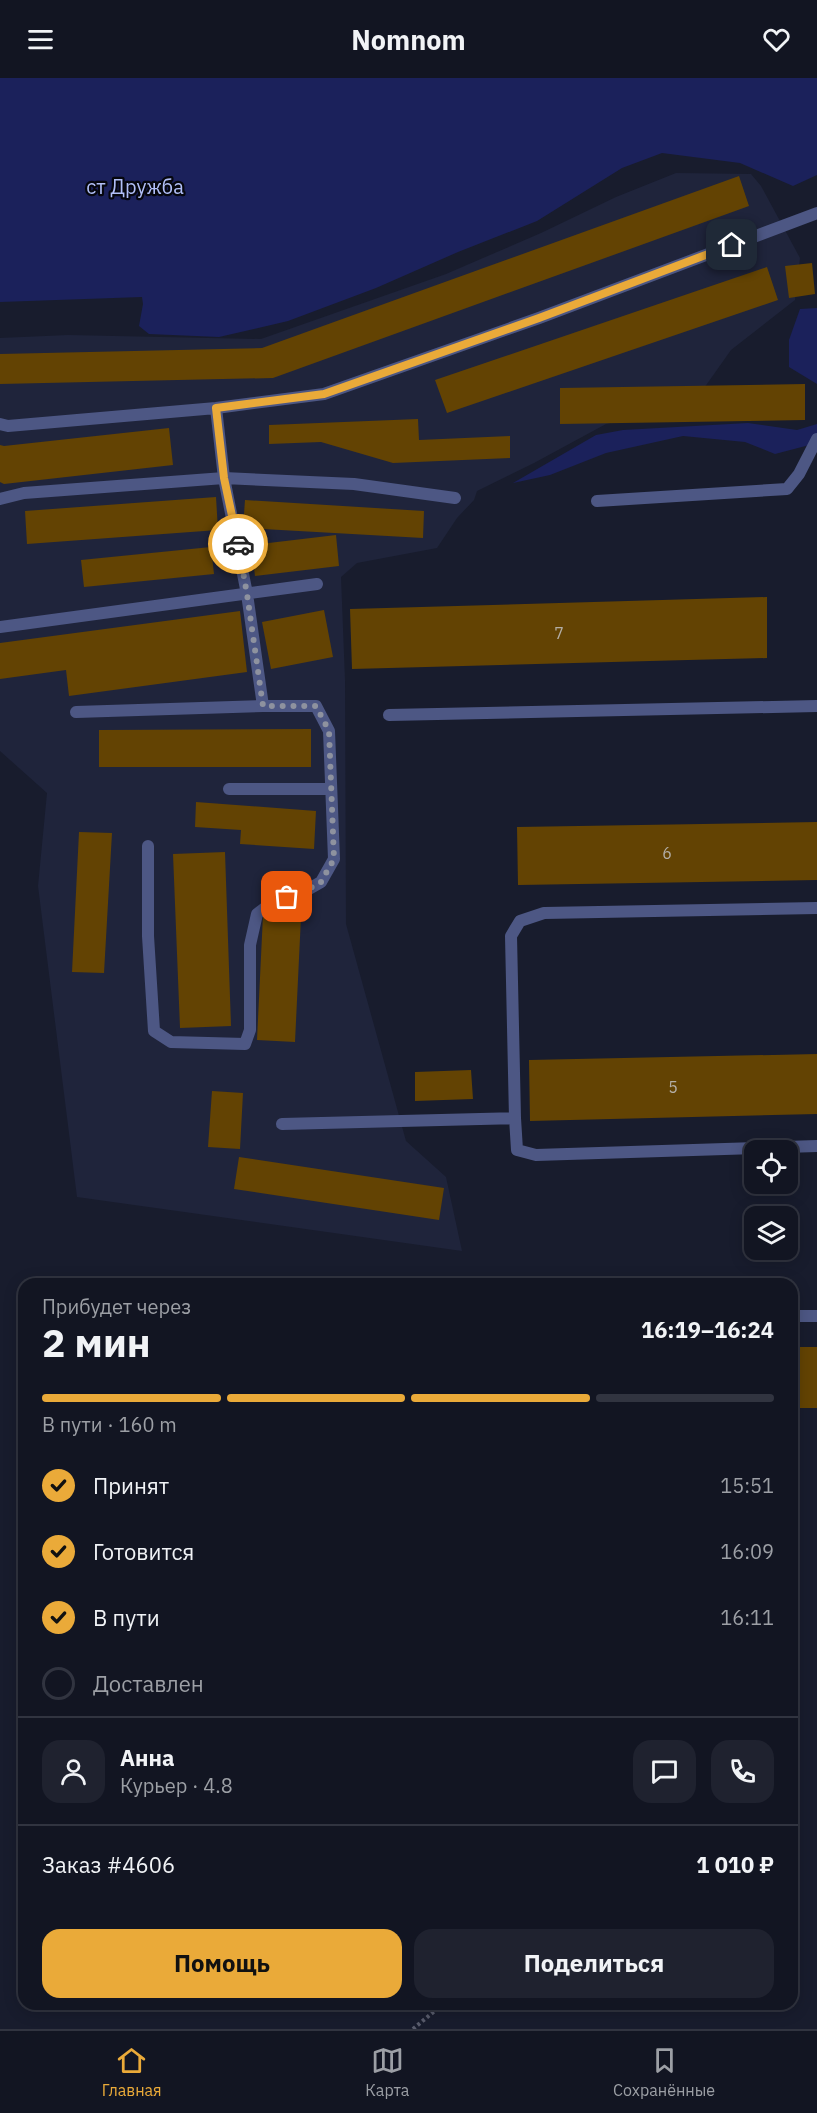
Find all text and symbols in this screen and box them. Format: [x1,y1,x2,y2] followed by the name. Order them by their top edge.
[351,22,466,57] text: Nomnom
[24,23,57,56] icon: menu
[760,23,793,56] icon: heart
[86,173,184,200] park label: ст Дружба
[706,219,757,270] pin
[715,228,748,261] icon: home
[208,514,268,574] courier
[222,528,255,561] icon: car
[554,623,564,643] house number: 7
[662,843,672,863] house number: 6
[261,871,312,922] pin
[270,880,303,913] icon: bag
[668,1077,678,1097] house number: 5
[744,1140,798,1260] map controls
[744,1140,798,1194] button: locate
[744,1206,798,1260] button: layers
[42,1293,191,1320] text: Прибудет через
[641,1315,774,1344] text: 16:19–16:24
[42,1317,151,1368] text: 2 мин
[42,1411,177,1438] text: В пути · 160 m
[42,1469,75,1502] icon: check
[93,1471,169,1500] text: Принят
[720,1472,774,1499] text: 15:51
[42,1535,75,1568] icon: check
[93,1537,194,1566] text: Готовится
[720,1538,774,1565] text: 16:09
[42,1601,75,1634] icon: check
[93,1603,160,1632] text: В пути
[720,1604,774,1631] text: 16:11
[93,1669,204,1698] text: Доставлен
[42,1740,105,1803] button: person
[633,1740,696,1803] button: chat
[711,1740,774,1803] button: phone
[120,1743,175,1772] text: Анна
[120,1772,233,1799] text: Курьер · 4.8
[42,1850,175,1879] text: Заказ #4606
[696,1850,774,1879] text: 1 010 ₽
[42,1929,402,1998] button: Помощь
[414,1929,774,1998] button: Поделиться
[102,2044,162,2100] tab: Главная
[365,2044,409,2100] tab: Карта
[613,2044,715,2100] tab: Сохранённые

